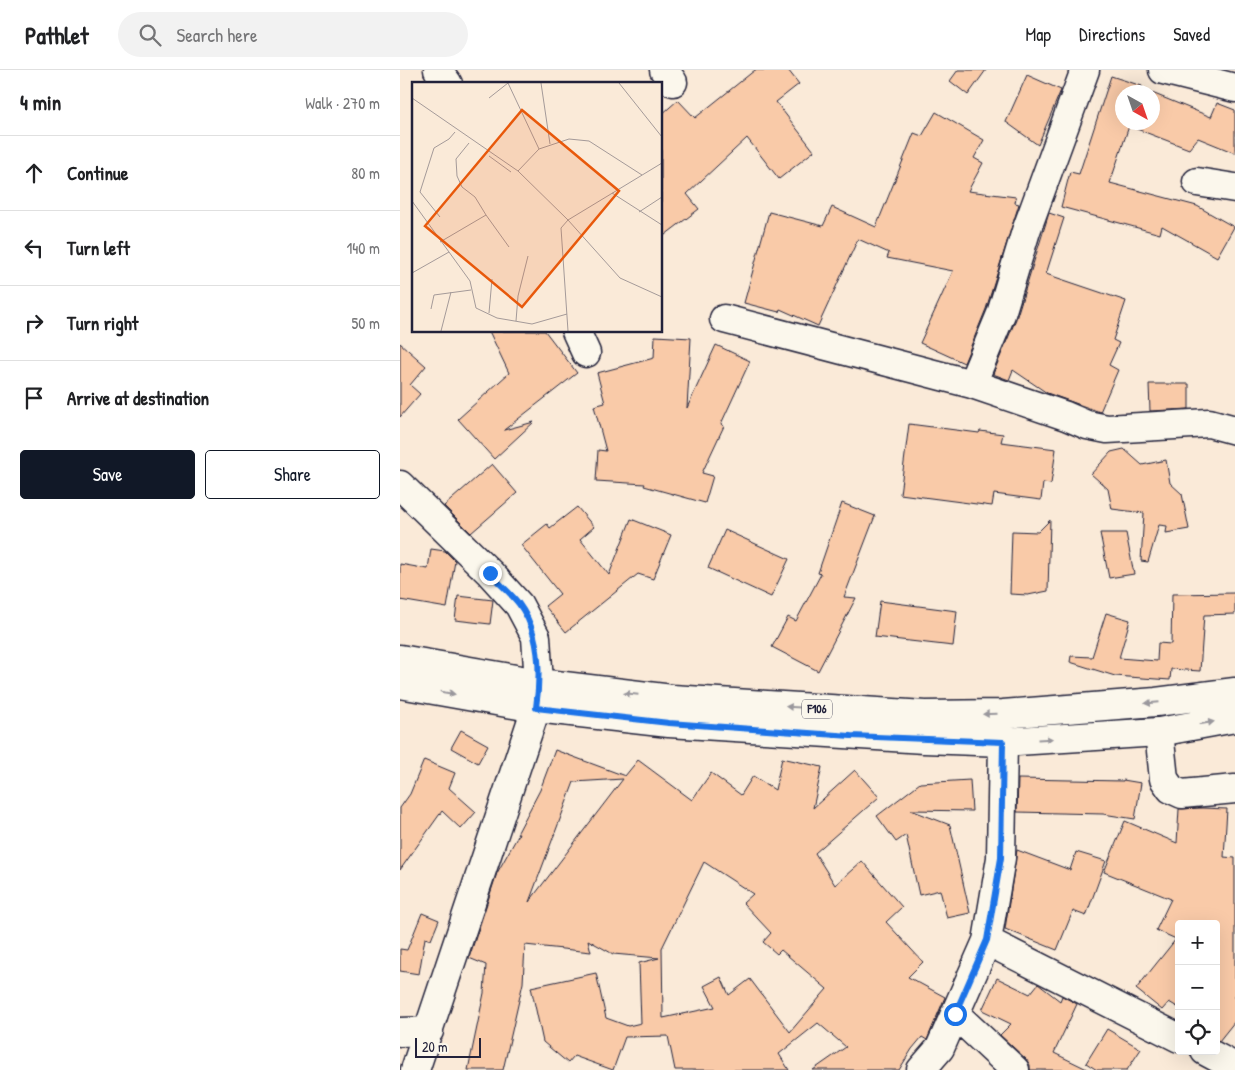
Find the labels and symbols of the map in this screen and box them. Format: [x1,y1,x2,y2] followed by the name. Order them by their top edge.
[412,82,662,332] inset map
[1115,85,1160,130] north arrow
[479,562,502,585] route end
[440,689,456,697] one-way arrow
[622,690,638,698] one-way arrow
[1144,699,1160,707] one-way arrow
[802,700,832,718] road number: F106
[784,702,800,710] one-way arrow
[982,710,998,718] one-way arrow
[1199,719,1214,727] one-way arrow
[1037,735,1053,743] one-way arrow
[944,1003,967,1026] route start
[415,1035,481,1058] scale bar

